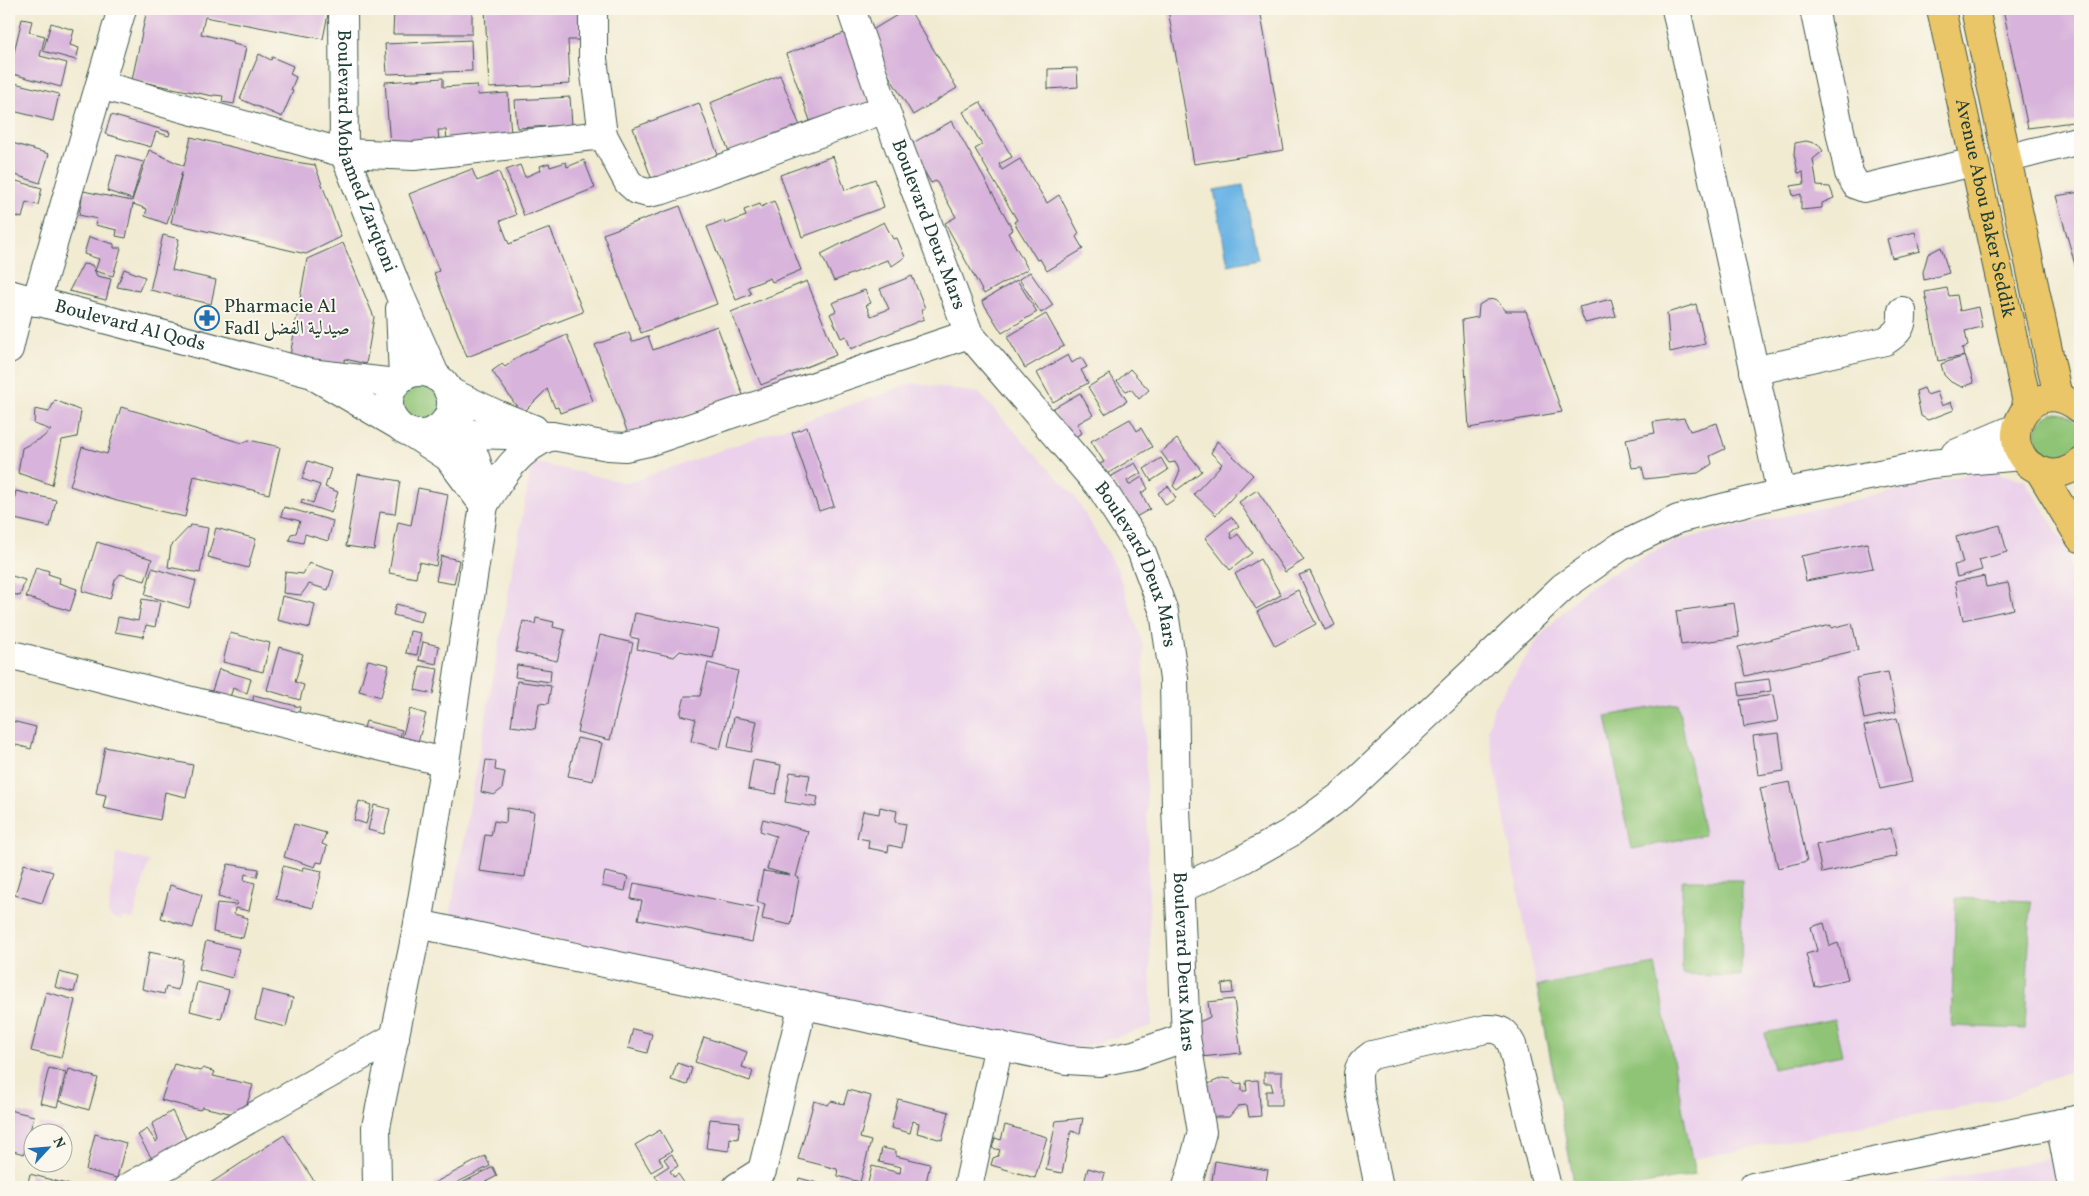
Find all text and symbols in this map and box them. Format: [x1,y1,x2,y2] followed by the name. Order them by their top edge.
[330,29,403,277] street label: Boulevard Mohamed Zarqtoni
[1948,96,2021,320] street label: Avenue Abou Baker Seddik
[885,136,972,313] street label: Boulevard Deux Mars
[52,294,208,358] street label: Boulevard Al Qods
[224,294,350,342] place label: Pharmacie Al Fadl صيدلية الفضل
[194,305,220,331] pharmacy icon: Pharmacie Al Fadl صيدلية الفضل
[1088,476,1182,649] street label: Boulevard Deux Mars
[1166,871,1201,1053] street label: Boulevard Deux Mars
[22,1124,72,1174] north arrow
[48,1134,69,1152] text: N

